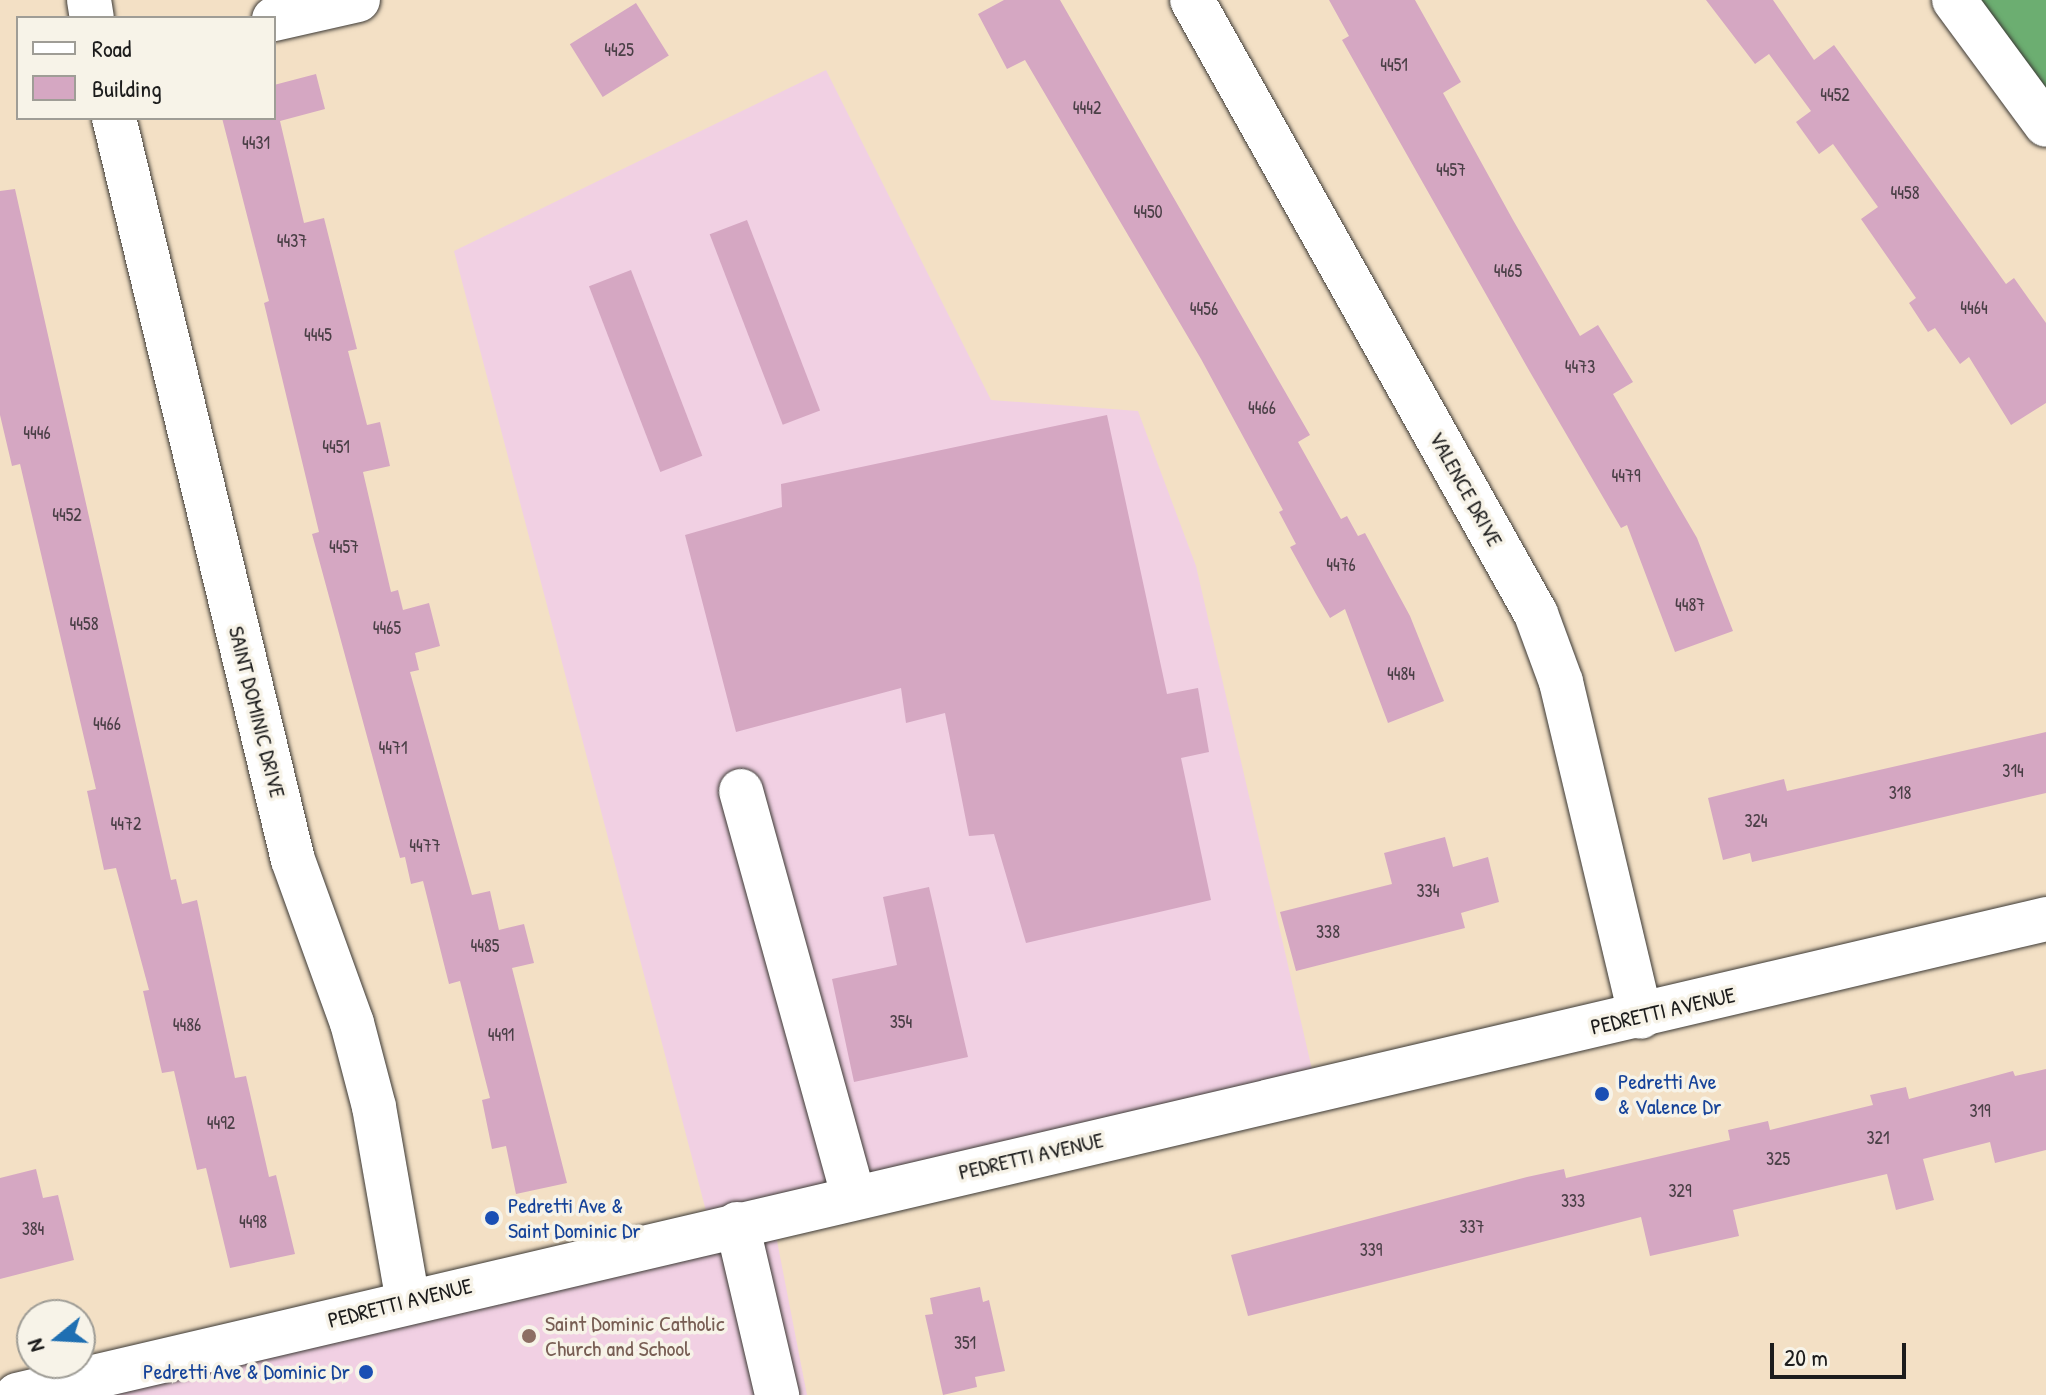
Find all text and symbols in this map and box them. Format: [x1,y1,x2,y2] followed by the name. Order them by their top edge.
[16,16,276,120] legend
[92,32,131,64] text: Road
[604,39,634,61] house number: 4425
[1380,54,1408,76] house number: 4451
[92,72,162,104] text: Building
[1820,84,1850,106] house number: 4452
[1073,97,1101,119] house number: 4442
[242,132,270,154] house number: 4431
[1436,159,1466,181] house number: 4457
[1891,182,1919,204] house number: 4458
[1133,201,1163,223] house number: 4450
[277,230,307,252] house number: 4437
[1494,260,1522,282] house number: 4465
[1960,297,1988,319] house number: 4464
[1190,298,1218,320] house number: 4456
[304,324,332,346] house number: 4445
[1565,356,1595,378] house number: 4473
[1248,397,1276,419] house number: 4466
[23,422,51,444] house number: 4446
[1424,427,1508,551] street label: VALENCE DRIVE
[322,436,350,458] house number: 4451
[1611,465,1641,487] house number: 4479
[52,504,82,526] house number: 4452
[329,536,359,558] house number: 4457
[1326,554,1356,576] house number: 4476
[1675,594,1705,616] house number: 4487
[70,613,98,635] house number: 4458
[373,617,401,639] house number: 4465
[223,624,291,800] street label: SAINT DOMINIC DRIVE
[1387,663,1415,685] house number: 4484
[93,713,121,735] house number: 4466
[379,737,407,759] house number: 4471
[2002,760,2024,782] house number: 314
[1889,782,1911,804] house number: 318
[1744,810,1768,832] house number: 324
[111,813,141,835] house number: 4472
[409,835,441,857] house number: 4477
[1417,880,1439,902] house number: 334
[1316,921,1340,943] house number: 338
[471,935,499,957] house number: 4485
[1588,982,1738,1040] street label: PEDRETTI AVENUE
[890,1011,912,1033] house number: 354
[173,1014,201,1036] house number: 4486
[488,1024,514,1046] house number: 4491
[1618,1068,1722,1120] place label: Pedretti Ave & Valence Dr
[1593,1085,1611,1103] marker: Pedretti Ave & Valence Dr
[1969,1100,1991,1122] house number: 319
[207,1112,235,1134] house number: 4492
[956,1127,1106,1185] street label: PEDRETTI AVENUE
[1866,1127,1890,1149] house number: 321
[1766,1148,1790,1170] house number: 325
[1668,1180,1692,1202] house number: 329
[1561,1190,1585,1212] house number: 333
[508,1192,641,1244] place label: Pedretti Ave & Saint Dominic Dr
[483,1209,501,1227] marker: Pedretti Ave & Saint Dominic Dr
[239,1211,267,1233] house number: 4498
[1459,1216,1485,1238] house number: 337
[22,1218,44,1240] house number: 384
[1360,1239,1382,1261] house number: 339
[325,1272,475,1334] street label: PEDRETTI AVENUE
[16,1299,96,1379] north arrow
[545,1310,725,1362] place label: Saint Dominic Catholic Church and School
[520,1327,538,1345] marker: Saint Dominic Catholic Church and School
[1774,1327,1910,1377] scale bar
[954,1332,976,1354] house number: 351
[19,1336,51,1356] text: N
[1784,1341,1828,1373] text: 20 m
[143,1359,350,1385] place label: Pedretti Ave & Dominic Dr
[357,1363,375,1381] marker: Pedretti Ave & Dominic Dr

